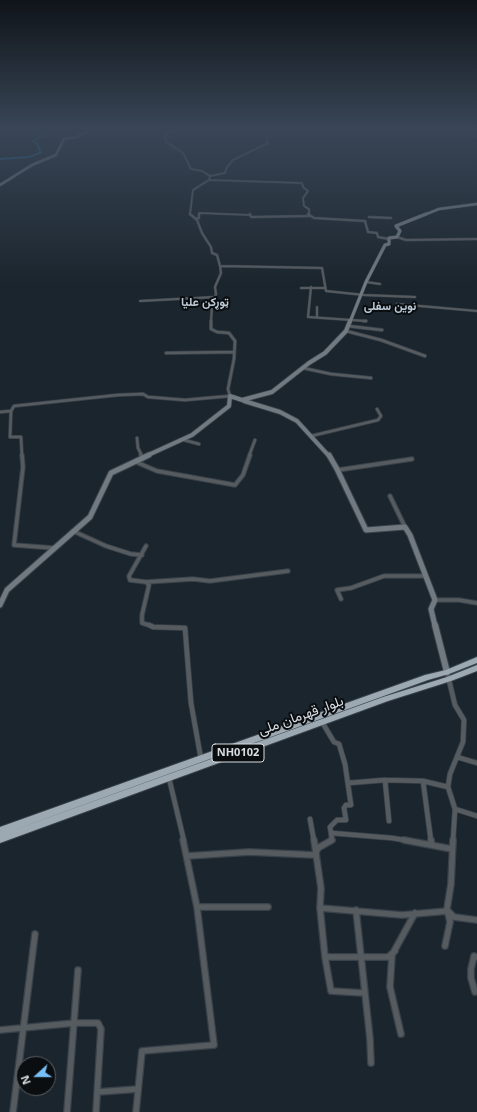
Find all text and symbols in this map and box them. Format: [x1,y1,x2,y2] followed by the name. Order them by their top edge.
[181,296,229,310] district label: ټوړکن علیا
[364,300,416,314] district label: نوین سفلى
[256,693,346,739] street label: بلوار قهرمان ملی
[212,744,264,762] road number: NH0102
[16,1056,56,1096] north arrow
[17,1073,34,1087] text: N

